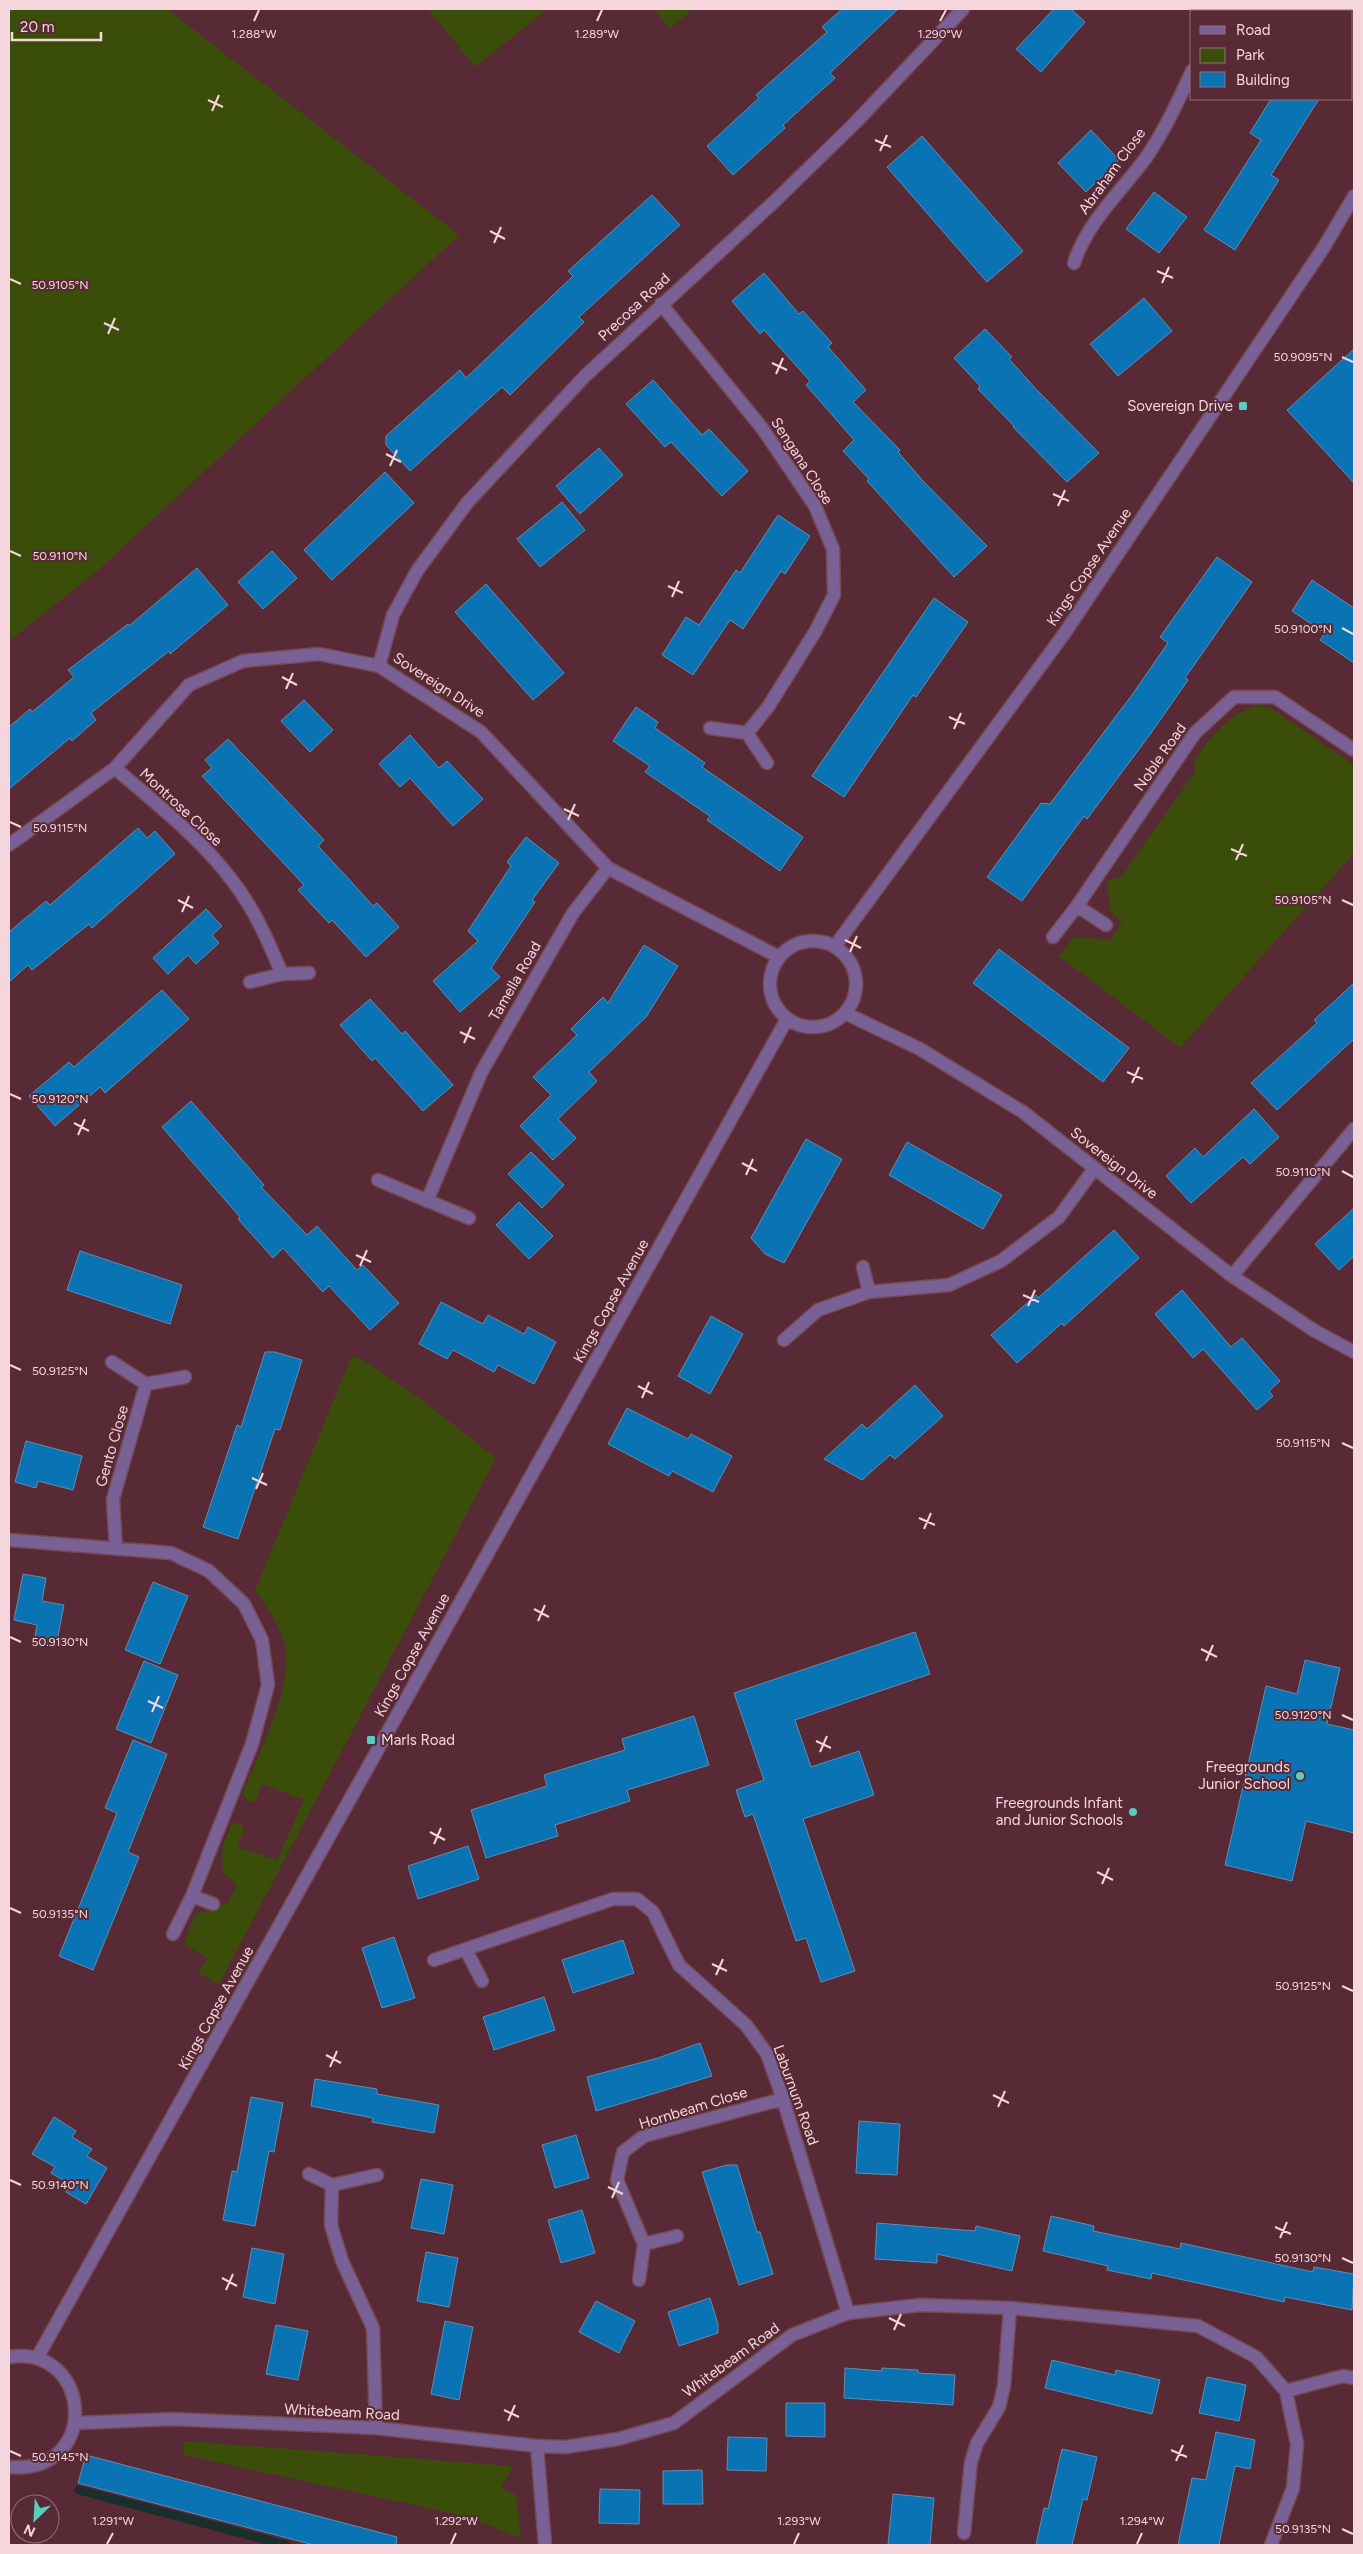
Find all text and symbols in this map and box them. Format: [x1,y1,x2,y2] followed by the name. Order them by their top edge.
[12,10,101,42] scale bar
[1190,10,1353,100] legend
[20,18,54,36] text: 20 m
[1236,21,1271,39] text: Road
[232,27,277,41] text: 1.288°W
[575,27,620,41] text: 1.289°W
[918,27,963,41] text: 1.290°W
[1236,46,1265,64] text: Park
[1236,71,1290,89] text: Building
[1075,124,1149,218] street label: Abraham Close
[594,269,674,345] street label: Precosa Road
[31,278,89,292] text: 50.9105°N
[1274,350,1332,364] text: 50.9095°N
[1127,397,1233,415] place label: Sovereign Drive
[1237,400,1249,412] marker: Sovereign Drive
[767,414,837,508] street label: Sengana Close
[1043,505,1135,629] street label: Kings Copse Avenue
[32,549,88,563] text: 50.9110°N
[1274,622,1332,636] text: 50.9100°N
[390,649,488,721] street label: Sovereign Drive
[1130,720,1190,794] street label: Noble Road
[136,764,226,850] street label: Montrose Close
[33,821,87,835] text: 50.9115°N
[1274,893,1332,907] text: 50.9105°N
[485,938,545,1024] street label: Tamella Road
[32,1092,88,1106] text: 50.9120°N
[1067,1123,1161,1203] street label: Sovereign Drive
[1275,1165,1331,1179] text: 50.9110°N
[570,1236,652,1366] street label: Kings Copse Avenue
[32,1364,88,1378] text: 50.9125°N
[92,1403,132,1489] street label: Gento Close
[1276,1436,1330,1450] text: 50.9115°N
[371,1590,453,1720] street label: Kings Copse Avenue
[32,1635,88,1649] text: 50.9130°N
[1275,1708,1331,1722] text: 50.9120°N
[381,1731,455,1749] place label: Marls Road
[365,1734,377,1746] marker: Marls Road
[1198,1758,1290,1793] place label: Freegrounds Junior School
[1294,1770,1306,1782] marker: Freegrounds Junior School
[995,1794,1123,1829] place label: Freegrounds Infant and Junior Schools
[1127,1806,1139,1818] marker: Freegrounds Infant and Junior Schools
[32,1907,88,1921] text: 50.9135°N
[175,1943,257,2073] street label: Kings Copse Avenue
[1275,1979,1331,1993] text: 50.9125°N
[770,2042,822,2148] street label: Laburnum Road
[637,2083,749,2133] street label: Hornbeam Close
[31,2178,89,2192] text: 50.9140°N
[1275,2251,1331,2265] text: 50.9130°N
[679,2319,783,2401] street label: Whitebeam Road
[284,2400,400,2424] street label: Whitebeam Road
[32,2450,88,2464] text: 50.9145°N
[10,2494,60,2544] north arrow
[92,2514,134,2528] text: 1.291°W
[434,2514,478,2528] text: 1.292°W
[777,2514,821,2528] text: 1.293°W
[1120,2514,1165,2528] text: 1.294°W
[21,2520,38,2540] text: N
[1275,2522,1331,2536] text: 50.9135°N

